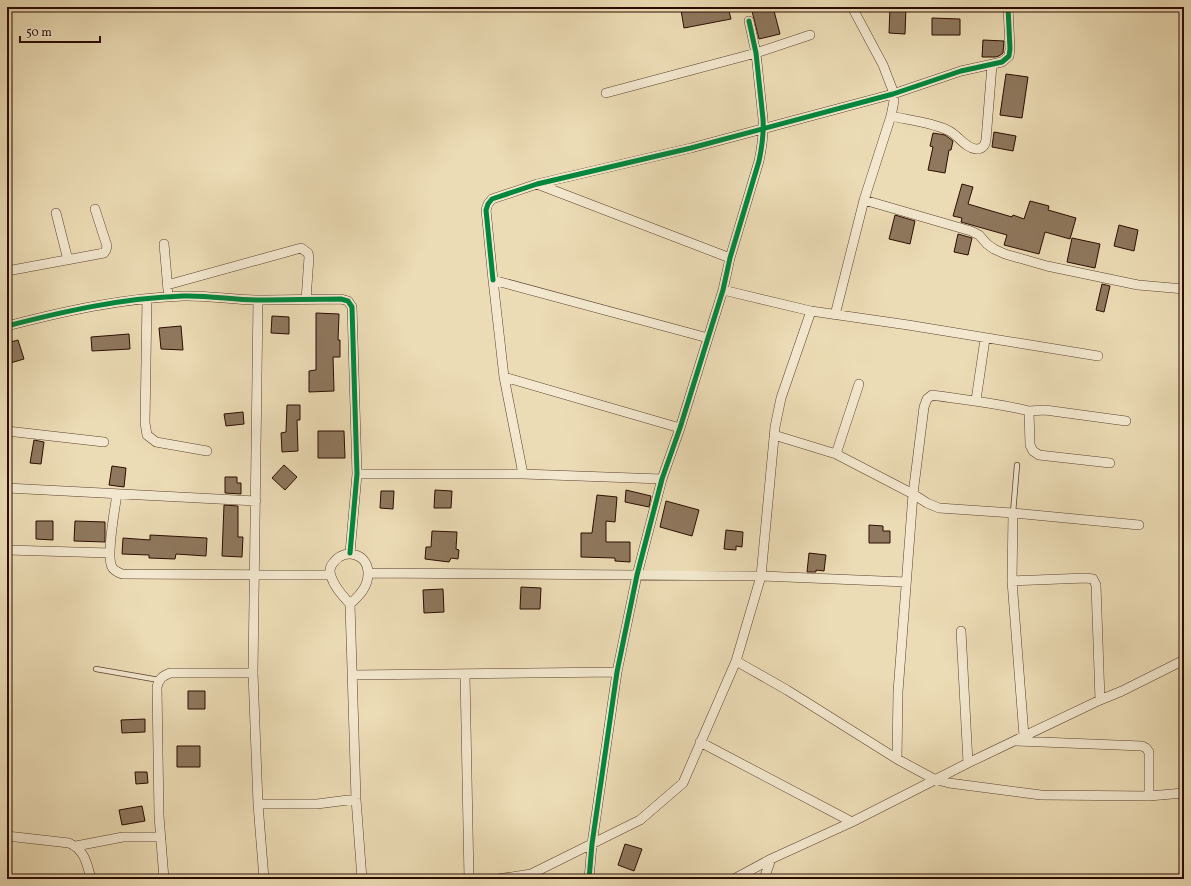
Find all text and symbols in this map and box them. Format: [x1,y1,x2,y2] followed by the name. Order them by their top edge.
[20,18,100,44] scale bar
[26,25,52,41] text: 50 m

